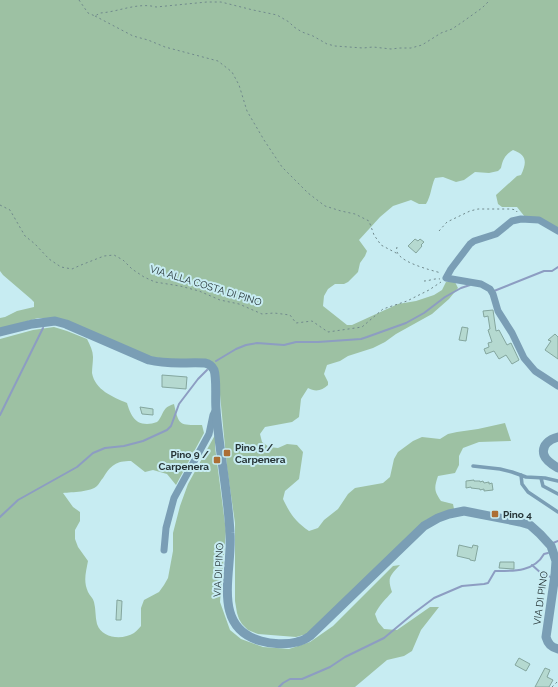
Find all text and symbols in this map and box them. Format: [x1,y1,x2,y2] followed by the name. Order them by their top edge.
[149,263,264,308] street label: VIA ALLA COSTA DI PINO
[235,442,286,465] place label: Pino 5 / Carpenera
[222,448,232,458] marker: Pino 5 / Carpenera
[159,449,209,472] place label: Pino 9 / Carpenera
[212,455,222,465] marker: Pino 9 / Carpenera
[490,509,500,519] marker: Pino 4
[503,509,532,520] place label: Pino 4
[212,542,225,597] street label: VIA DI PINO
[531,570,550,626] street label: VIA DI PINO

